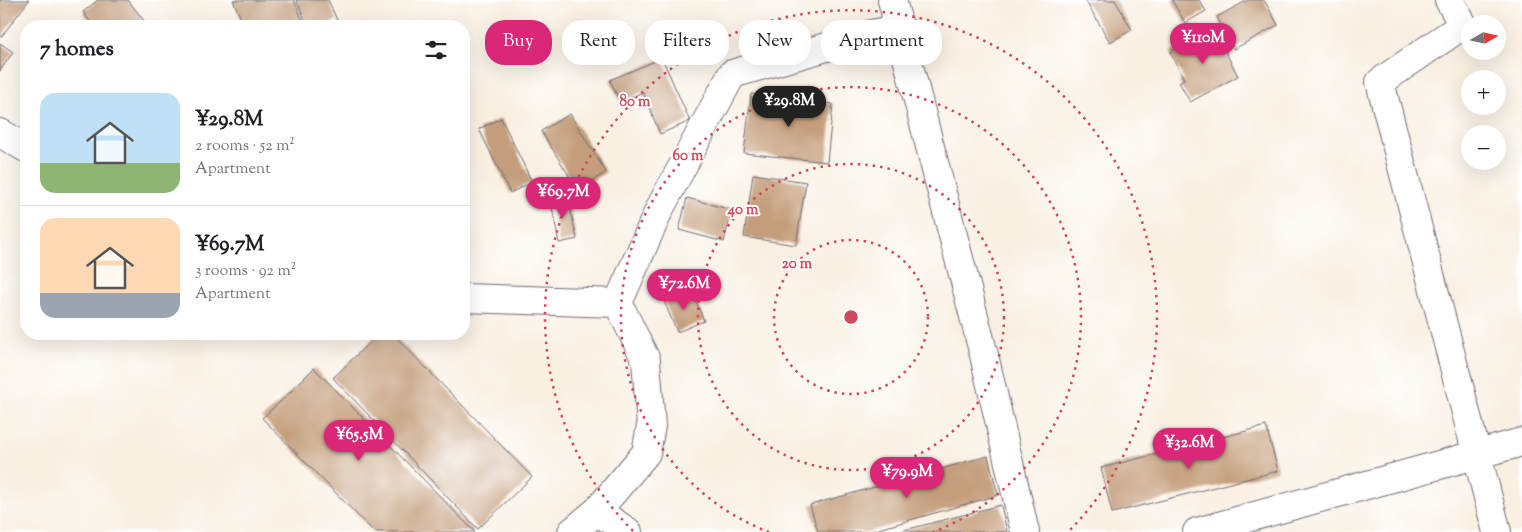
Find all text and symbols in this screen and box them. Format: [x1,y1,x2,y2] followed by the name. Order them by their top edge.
[1461,15,1506,60] north arrow
[1461,15,1506,170] map controls
[485,20,552,65] chip: Buy
[562,20,635,65] chip: Rent
[645,20,729,65] chip: Filters
[739,20,811,65] chip: New
[821,20,942,65] chip: Apartment
[1168,22,1238,65] pin: ¥110M
[1181,27,1225,50] text: ¥110M
[40,35,114,65] text: 7 homes
[422,36,450,64] icon: filters
[1461,70,1506,115] button: +
[748,86,830,128] pin: ¥29.8M
[763,90,815,113] text: ¥29.8M
[619,92,651,113] text: 80 m
[195,105,263,135] text: ¥29.8M
[80,113,140,173] icon: home
[1461,125,1506,170] button: −
[195,135,295,158] text: 2 rooms · 52 m²
[673,146,704,167] text: 60 m
[195,158,271,181] text: Apartment
[522,176,604,219] pin: ¥69.7M
[537,181,589,204] text: ¥69.7M
[727,200,759,221] text: 40 m
[195,230,264,260] text: ¥69.7M
[80,238,140,298] icon: home
[782,254,813,275] text: 20 m
[195,260,296,283] text: 3 rooms · 92 m²
[643,268,725,311] pin: ¥72.6M
[658,273,710,296] text: ¥72.6M
[195,283,271,306] text: Apartment
[842,308,860,326] centre of rings
[318,420,400,462] pin: ¥65.5M
[335,424,383,447] text: ¥65.5M
[1148,428,1230,470] pin: ¥32.6M
[1164,432,1214,455] text: ¥32.6M
[866,456,948,499] pin: ¥79.9M
[881,461,933,484] text: ¥79.9M

